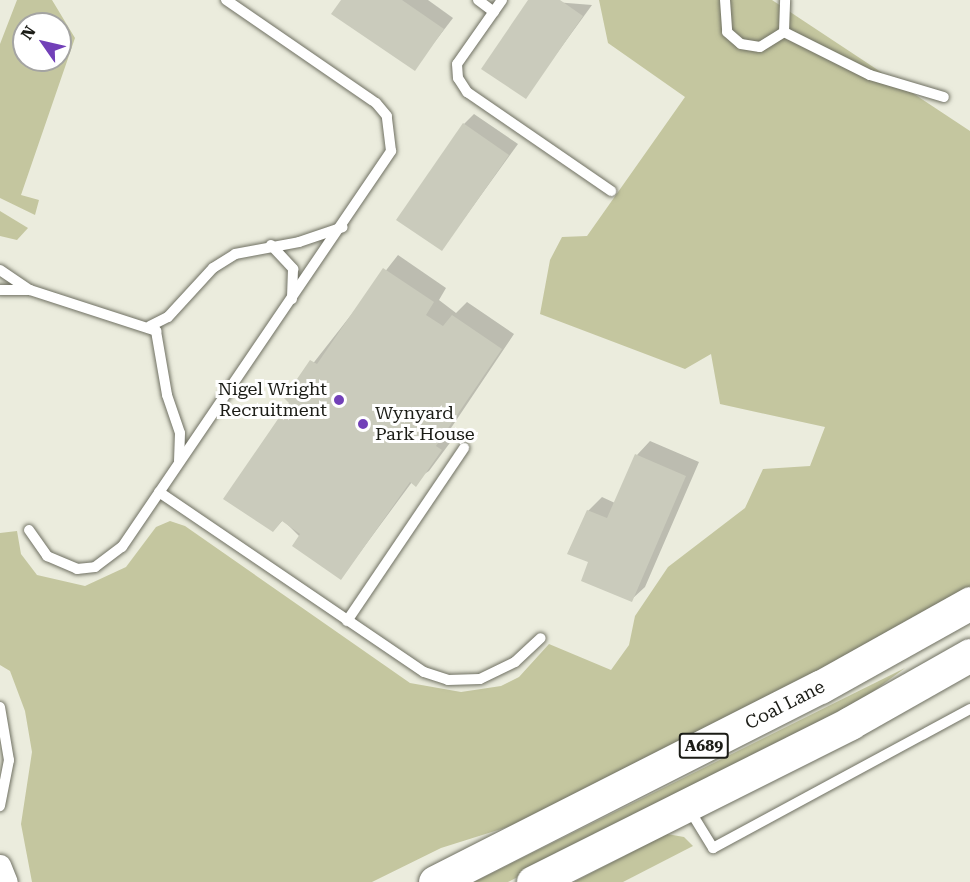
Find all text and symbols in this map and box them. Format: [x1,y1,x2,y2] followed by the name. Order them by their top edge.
[12,12,72,72] north arrow
[17,22,40,43] text: N
[218,379,327,422] place label: Nigel Wright Recruitment
[332,393,346,407] marker: Nigel Wright Recruitment
[375,403,475,446] place label: Wynyard Park House
[356,417,370,431] marker: Wynyard Park House
[742,676,828,734] street label: Coal Lane
[678,733,730,759] road number: A689

